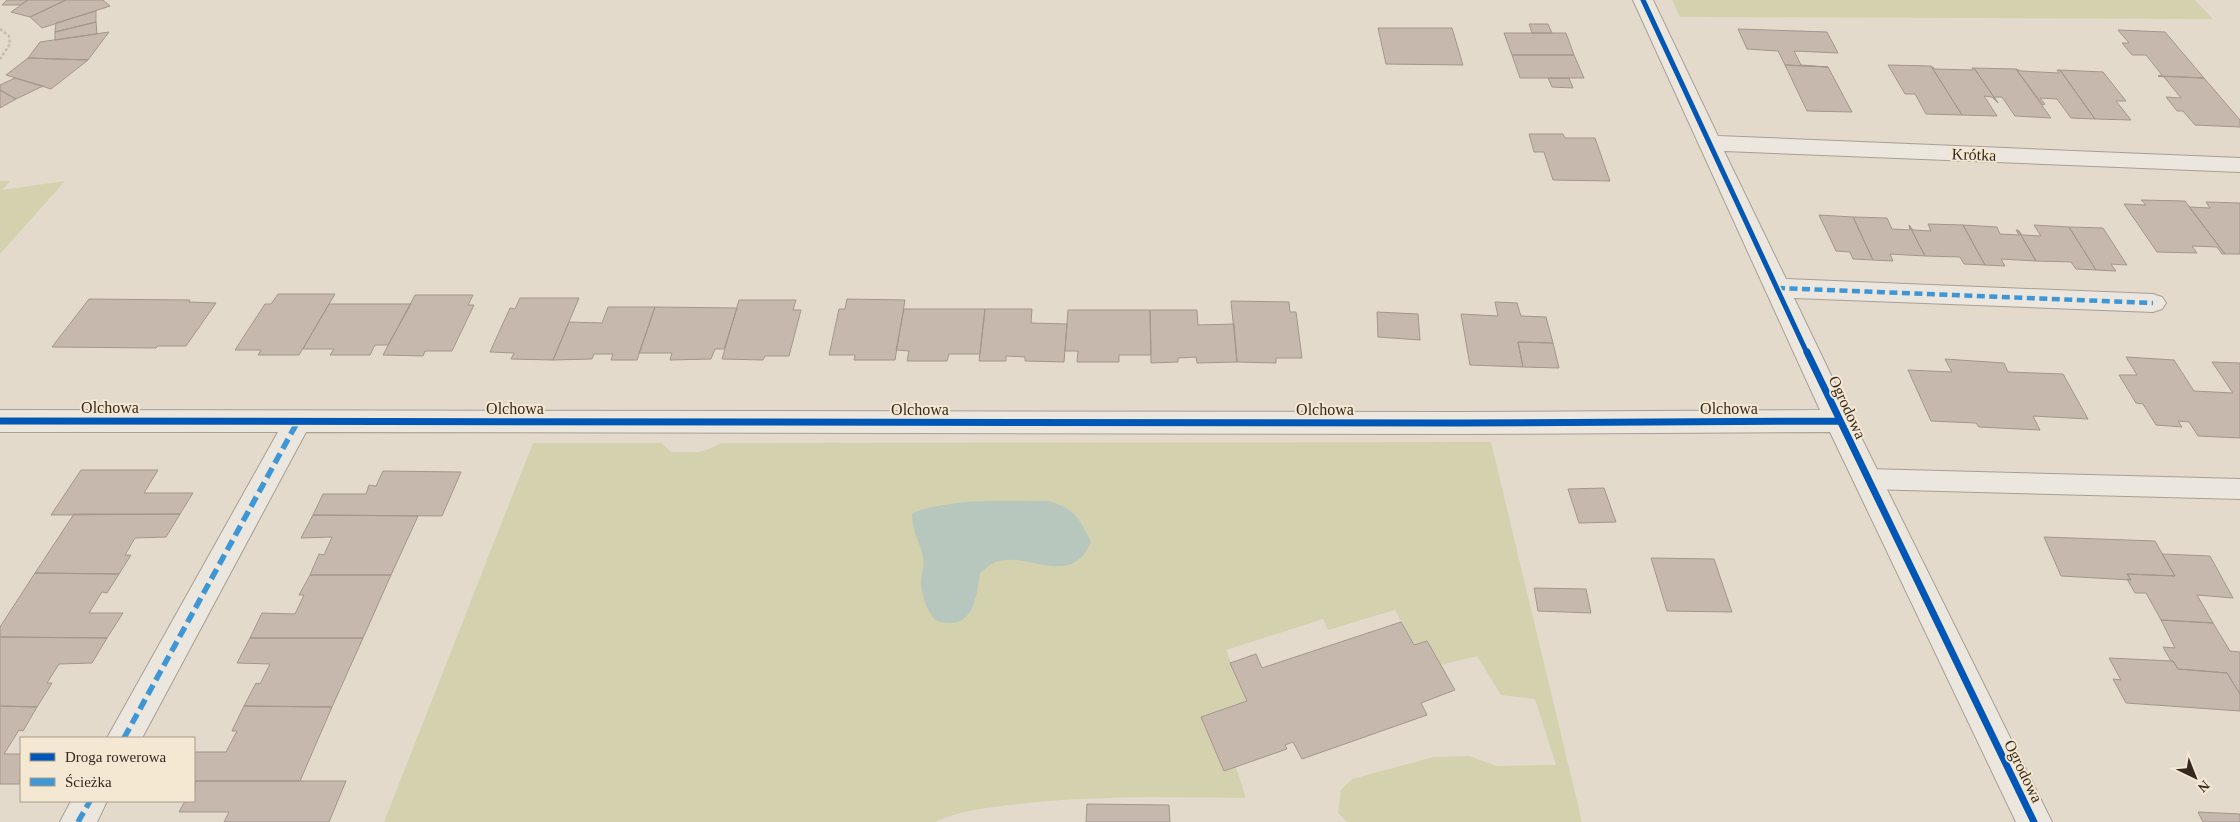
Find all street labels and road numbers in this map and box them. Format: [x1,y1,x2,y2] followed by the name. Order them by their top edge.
[1951,145,1996,164] street label: Krótka
[1825,373,1870,442] street label: Ogrodowa
[81,399,139,416] street label: Olchowa
[486,400,544,417] street label: Olchowa
[1700,400,1758,417] street label: Olchowa
[891,401,949,418] street label: Olchowa
[1296,401,1354,418] street label: Olchowa
[2000,737,2046,806] street label: Ogrodowa

